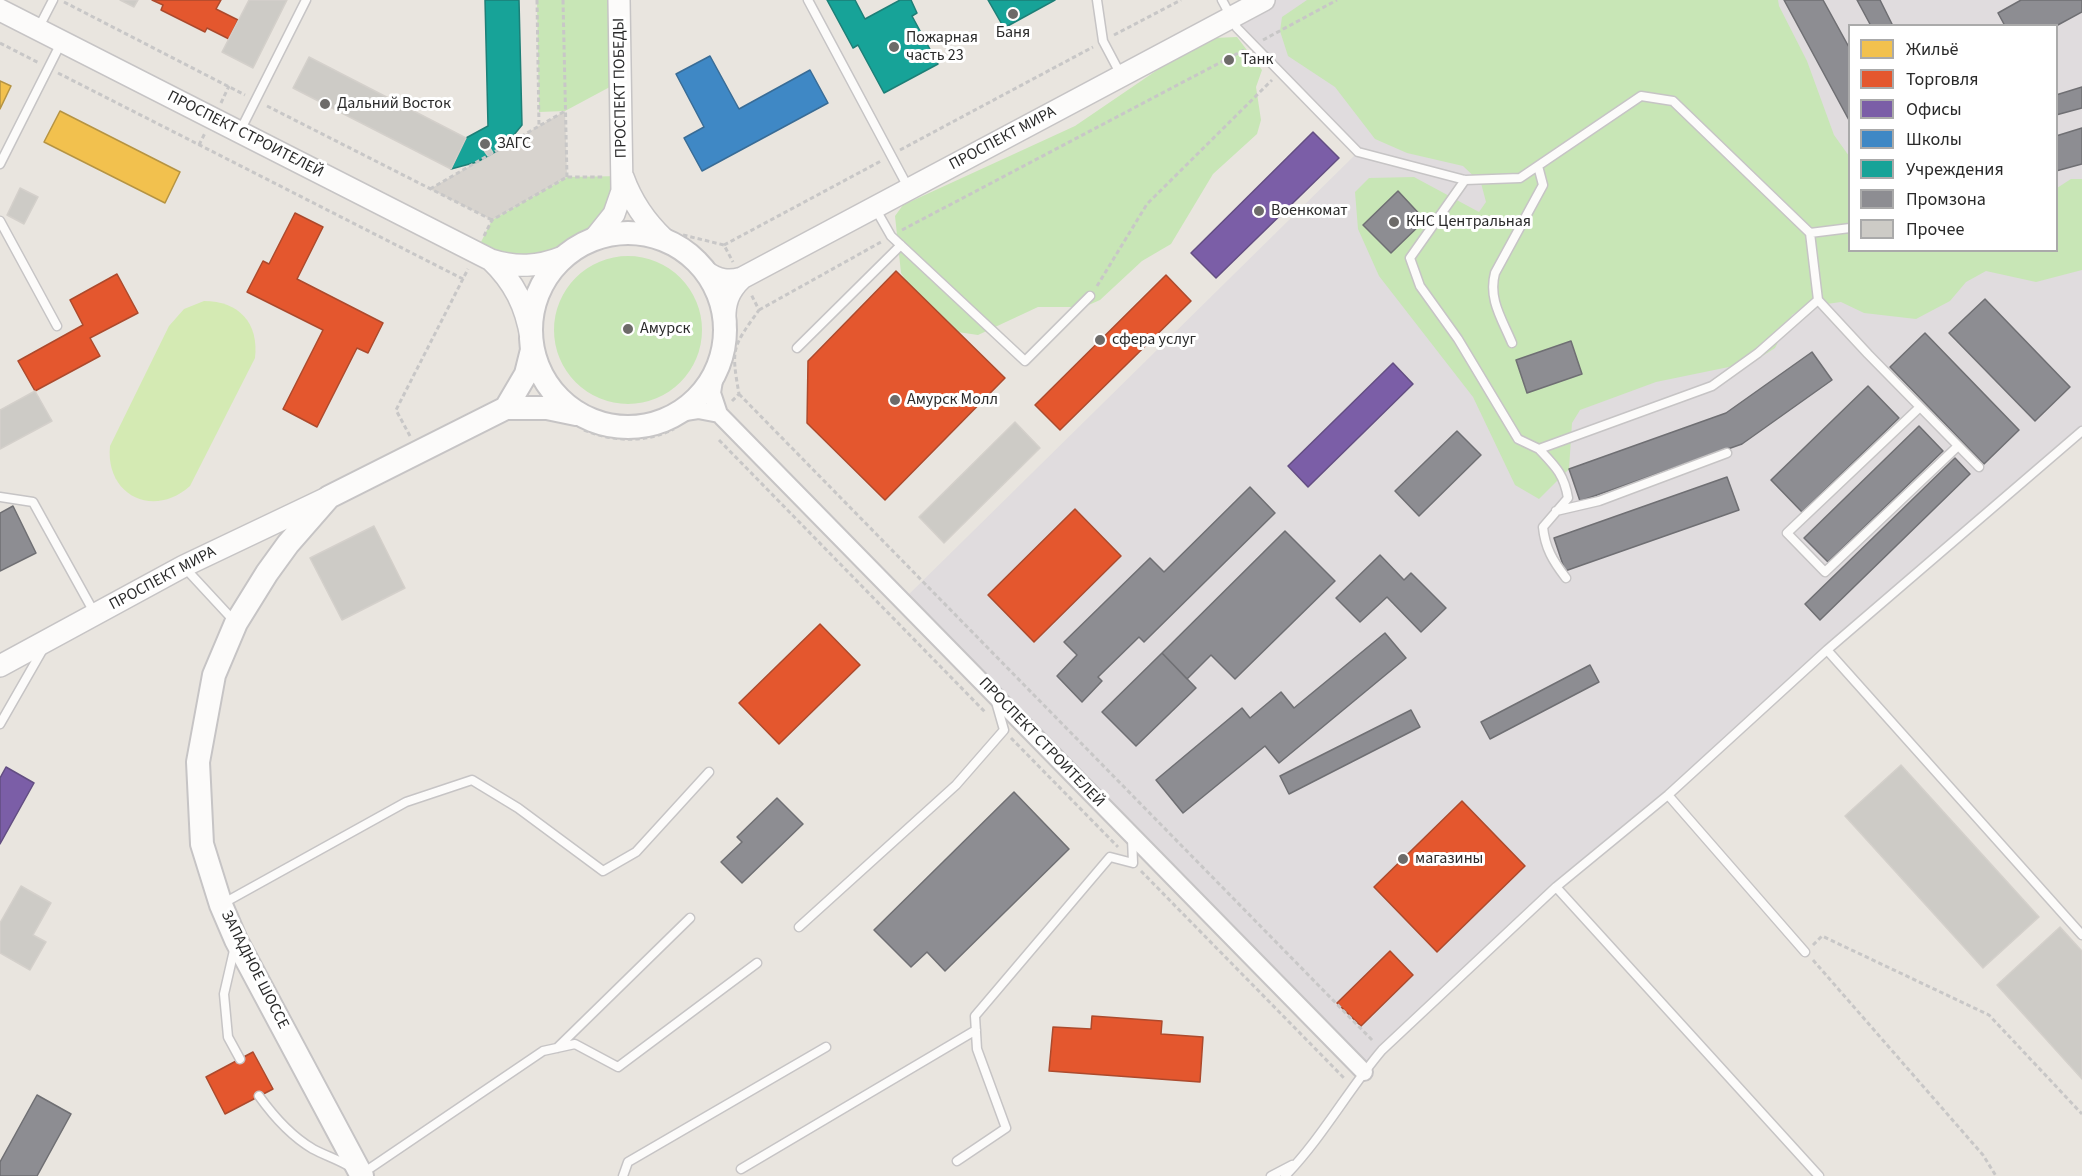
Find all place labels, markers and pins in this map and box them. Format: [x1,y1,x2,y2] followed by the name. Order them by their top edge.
[1006,7,1020,21] marker: Баня
[996,23,1030,43] place label: Баня
[906,28,978,66] place label: Пожарная часть 23
[887,40,901,54] marker: Пожарная часть 23
[1241,50,1273,70] place label: Танк
[1222,53,1236,67] marker: Танк
[337,94,451,114] place label: Дальний Восток
[318,97,332,111] marker: Дальний Восток
[497,134,531,154] place label: ЗАГС
[478,137,492,151] marker: ЗАГС
[1271,201,1348,221] place label: Военкомат
[1252,204,1266,218] marker: Военкомат
[1406,212,1531,232] place label: КНС Центральная
[1387,215,1401,229] marker: КНС Центральная
[640,319,690,339] place label: Амурск
[621,322,635,336] marker: Амурск
[1112,330,1196,350] place label: сфера услуг
[1093,333,1107,347] marker: сфера услуг
[907,390,998,410] place label: Амурск Молл
[888,393,902,407] marker: Амурск Молл
[1415,849,1483,869] place label: магазины
[1396,852,1410,866] marker: магазины

